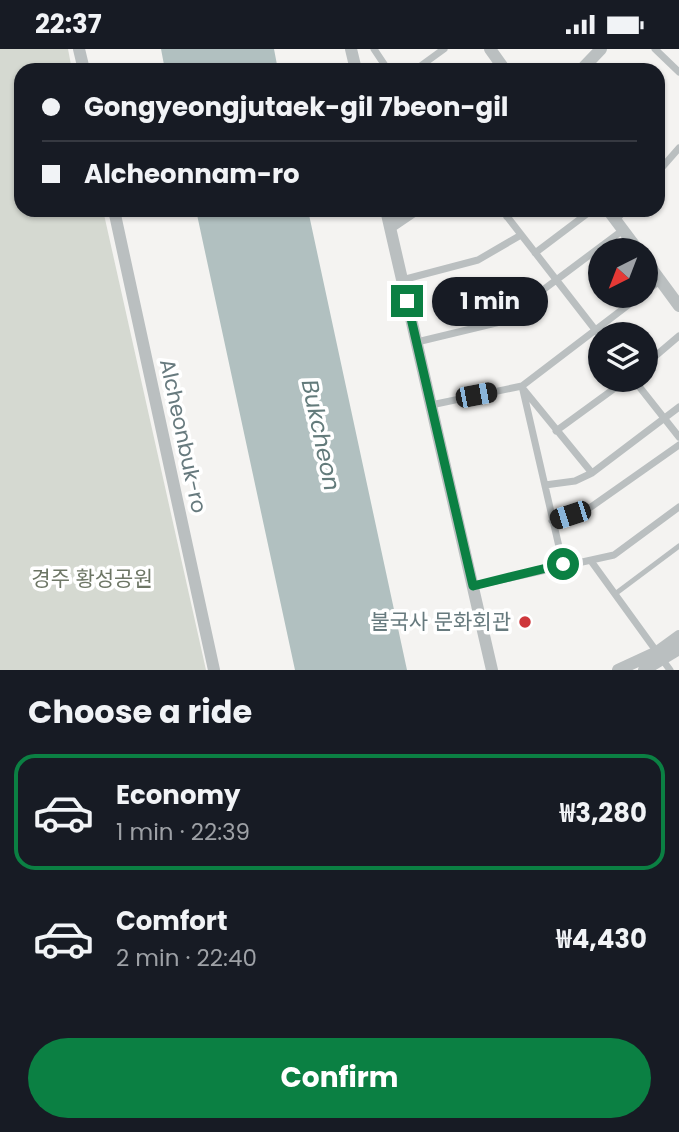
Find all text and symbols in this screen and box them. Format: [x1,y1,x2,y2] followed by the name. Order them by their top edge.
[35,6,102,42] text: 22:37
[84,89,509,125] text: Gongyeongjutaek-gil 7beon-gil
[84,156,300,192] text: Alcheonnam-ro
[588,238,658,308] north arrow
[588,238,658,392] map controls
[432,277,547,325] callout: 1 min
[391,285,423,317] route end
[460,285,520,317] text: 1 min
[588,322,658,392] button: layers
[153,356,214,516] street label: Alcheonbuk-ro
[294,376,348,494] water label: Bukcheon
[454,381,499,409] car
[547,499,594,531] car
[547,548,579,580] route start
[31,564,153,593] park label: 경주 황성공원
[370,607,511,636] place label: 불국사 문화회관
[517,614,533,630] marker: 불국사 문화회관
[28,689,252,734] text: Choose a ride
[116,777,240,813] text: Economy
[32,781,95,844] icon: car
[560,795,647,831] text: ₩3,280
[116,816,250,848] text: 1 min · 22:39
[116,903,228,939] text: Comfort
[32,907,95,970] icon: car
[556,921,647,957] text: ₩4,430
[116,942,257,974] text: 2 min · 22:40
[28,1038,651,1118] button: Confirm

